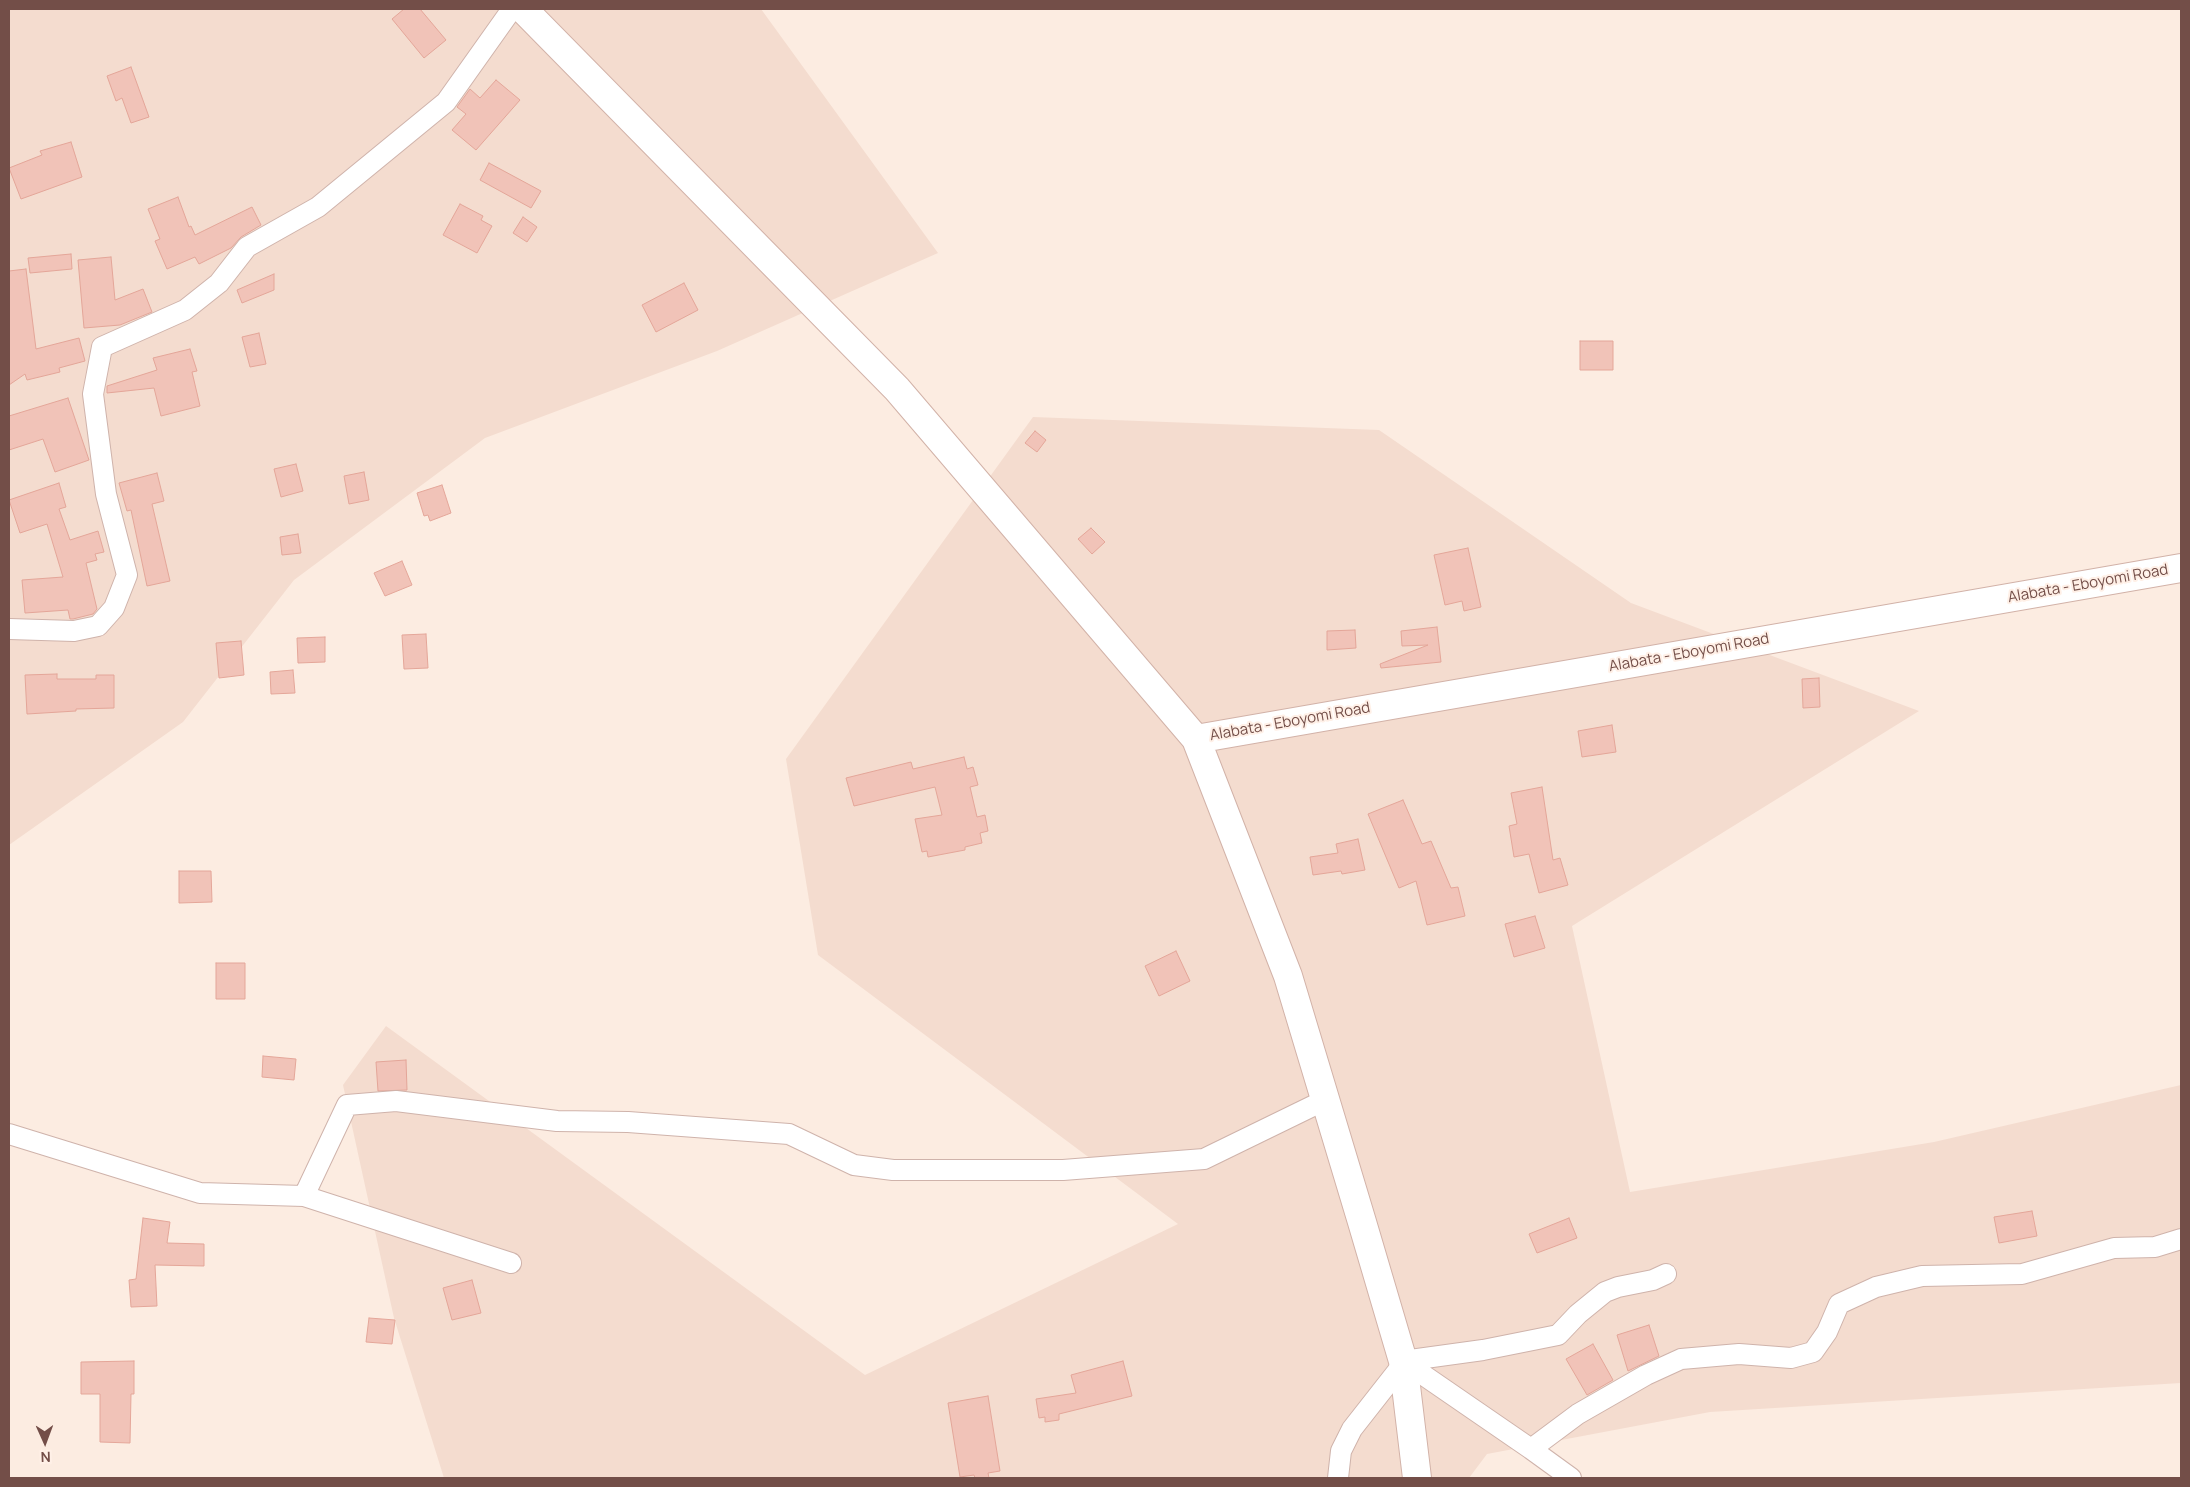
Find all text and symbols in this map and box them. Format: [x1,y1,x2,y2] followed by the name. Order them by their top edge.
[2006,561,2170,607] street label: Alabata - Eboyomi Road
[1607,630,1771,676] street label: Alabata - Eboyomi Road
[1208,699,1372,745] street label: Alabata - Eboyomi Road
[20,1417,70,1467] north arrow
[40,1448,51,1467] text: N

